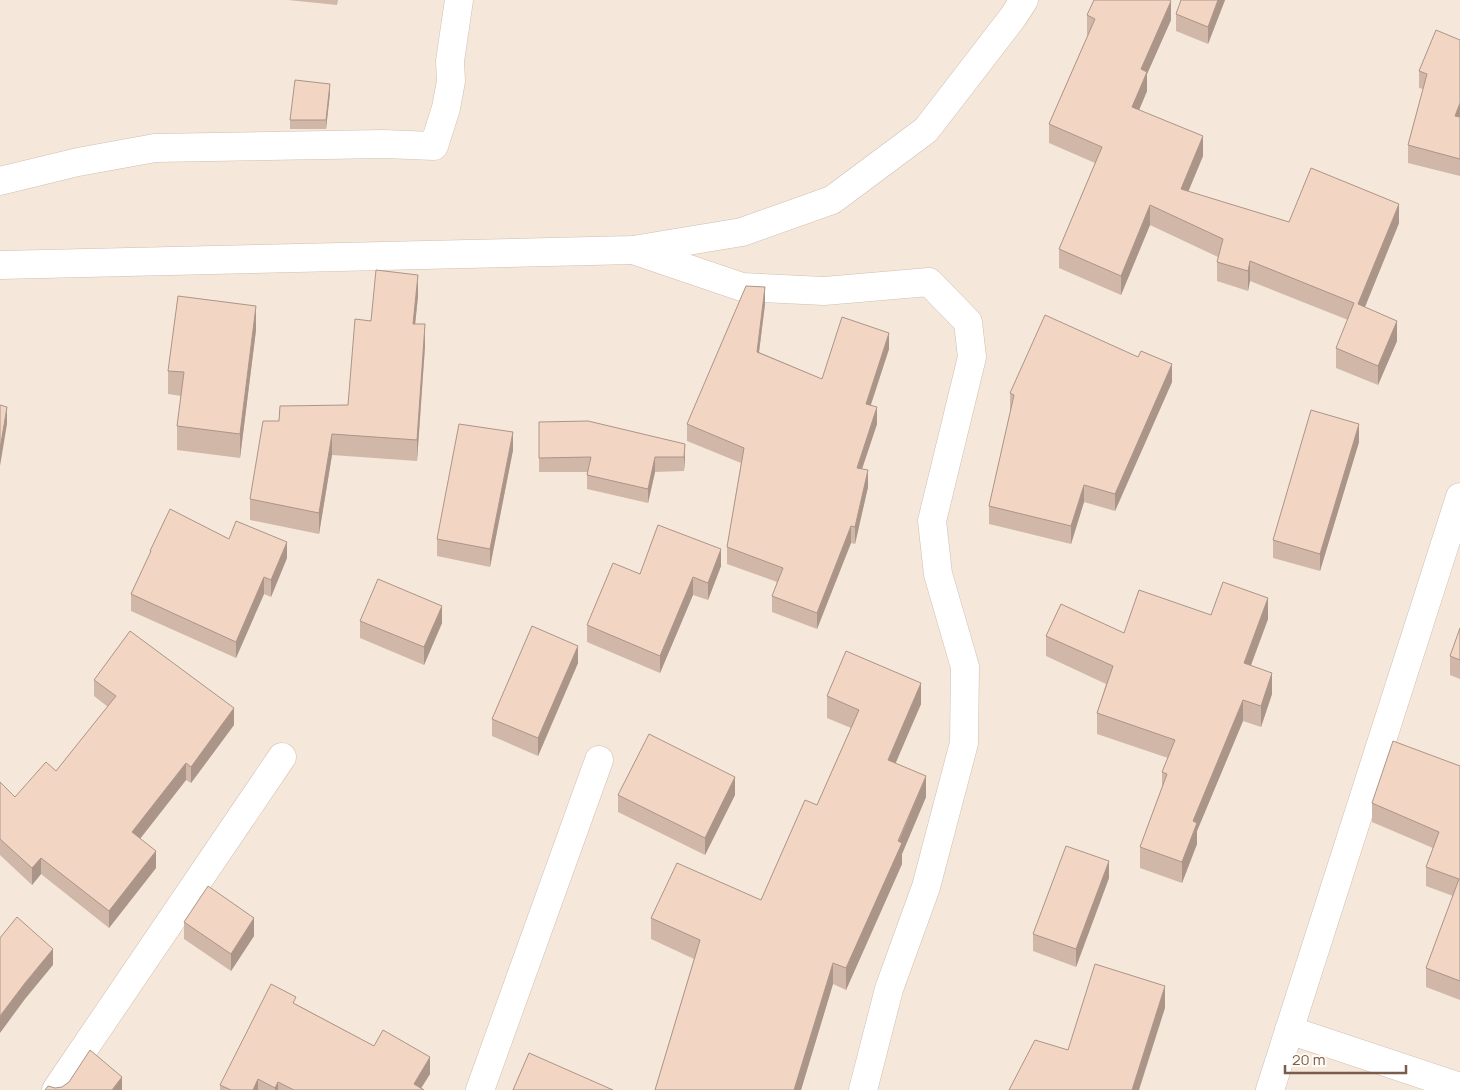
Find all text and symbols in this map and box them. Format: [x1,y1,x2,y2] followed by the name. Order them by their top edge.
[1285,1042,1406,1074] scale bar
[1292,1049,1325,1070] text: 20 m

